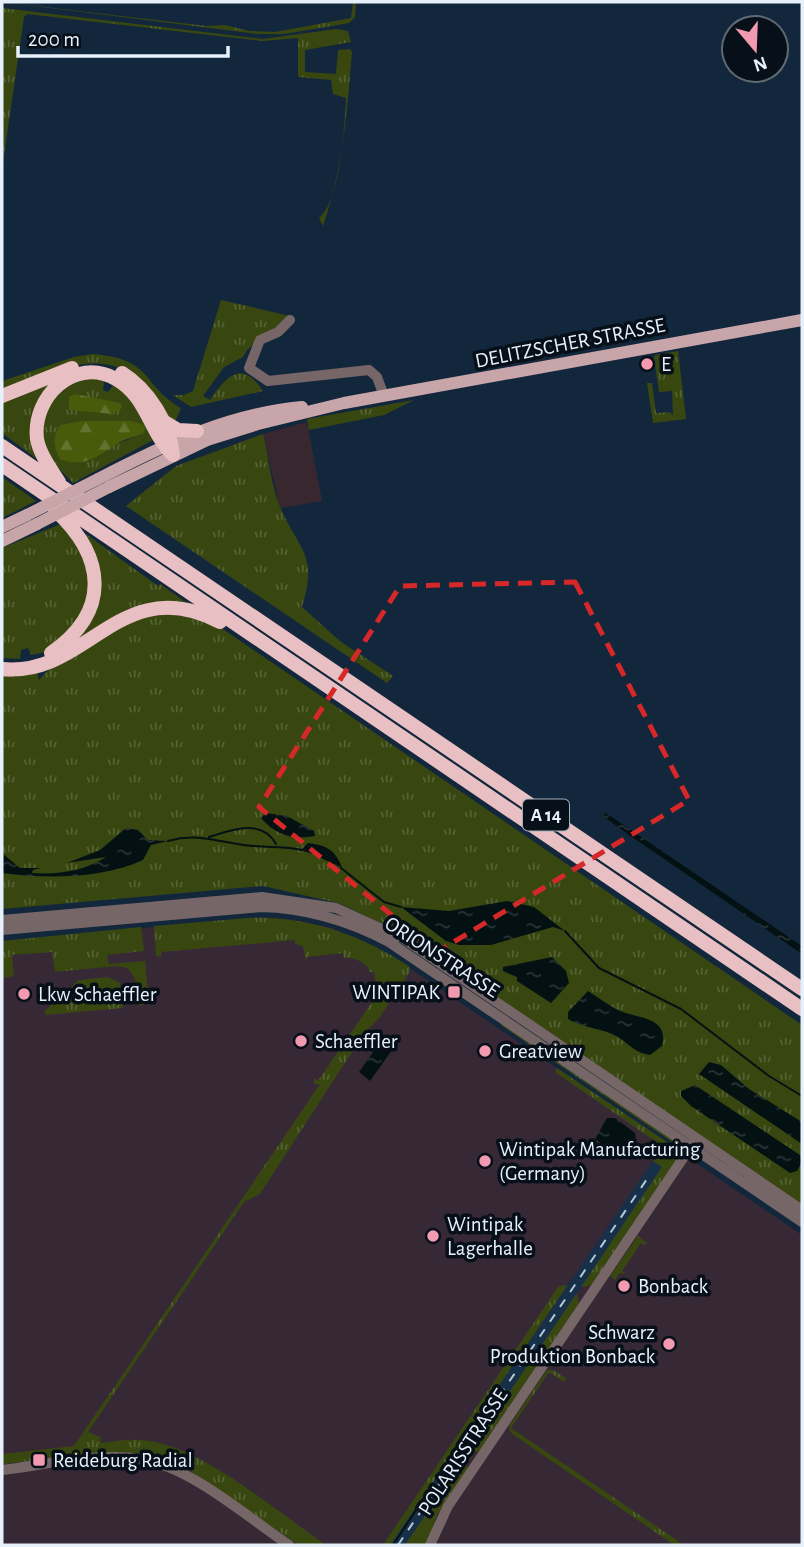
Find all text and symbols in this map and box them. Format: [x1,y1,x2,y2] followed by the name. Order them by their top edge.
[18,14,228,58] scale bar
[720,14,790,84] north arrow
[28,29,80,50] text: 200 m
[751,53,769,75] text: N
[473,312,667,374] street label: DELITZSCHER STRASSE
[661,351,671,377] place label: E
[639,356,655,372] marker: E
[523,800,569,830] road number: A 14
[381,912,503,1002] street label: ORIONSTRASSE
[352,982,441,1003] place label: WINTIPAK
[38,984,157,1005] place label: Lkw Schaeffler
[446,984,462,1000] marker: WINTIPAK
[16,986,32,1002] marker: Lkw Schaeffler
[315,1031,398,1052] place label: Schaeffler
[293,1033,309,1049] marker: Schaeffler
[499,1041,582,1062] place label: Greatview
[477,1043,493,1059] marker: Greatview
[499,1139,701,1184] place label: Wintipak Manufacturing (Germany)
[477,1153,493,1169] marker: Wintipak Manufacturing (Germany)
[447,1214,533,1259] place label: Wintipak Lagerhalle
[425,1228,441,1244] marker: Wintipak Lagerhalle
[638,1276,709,1297] place label: Bonback
[616,1278,632,1294] marker: Bonback
[490,1322,655,1367] place label: Schwarz Produktion Bonback
[661,1336,677,1352] marker: Schwarz Produktion Bonback
[414,1385,512,1519] street label: POLARISSTRASSE
[53,1450,193,1471] place label: Reideburg Radial
[31,1452,47,1468] marker: Reideburg Radial

